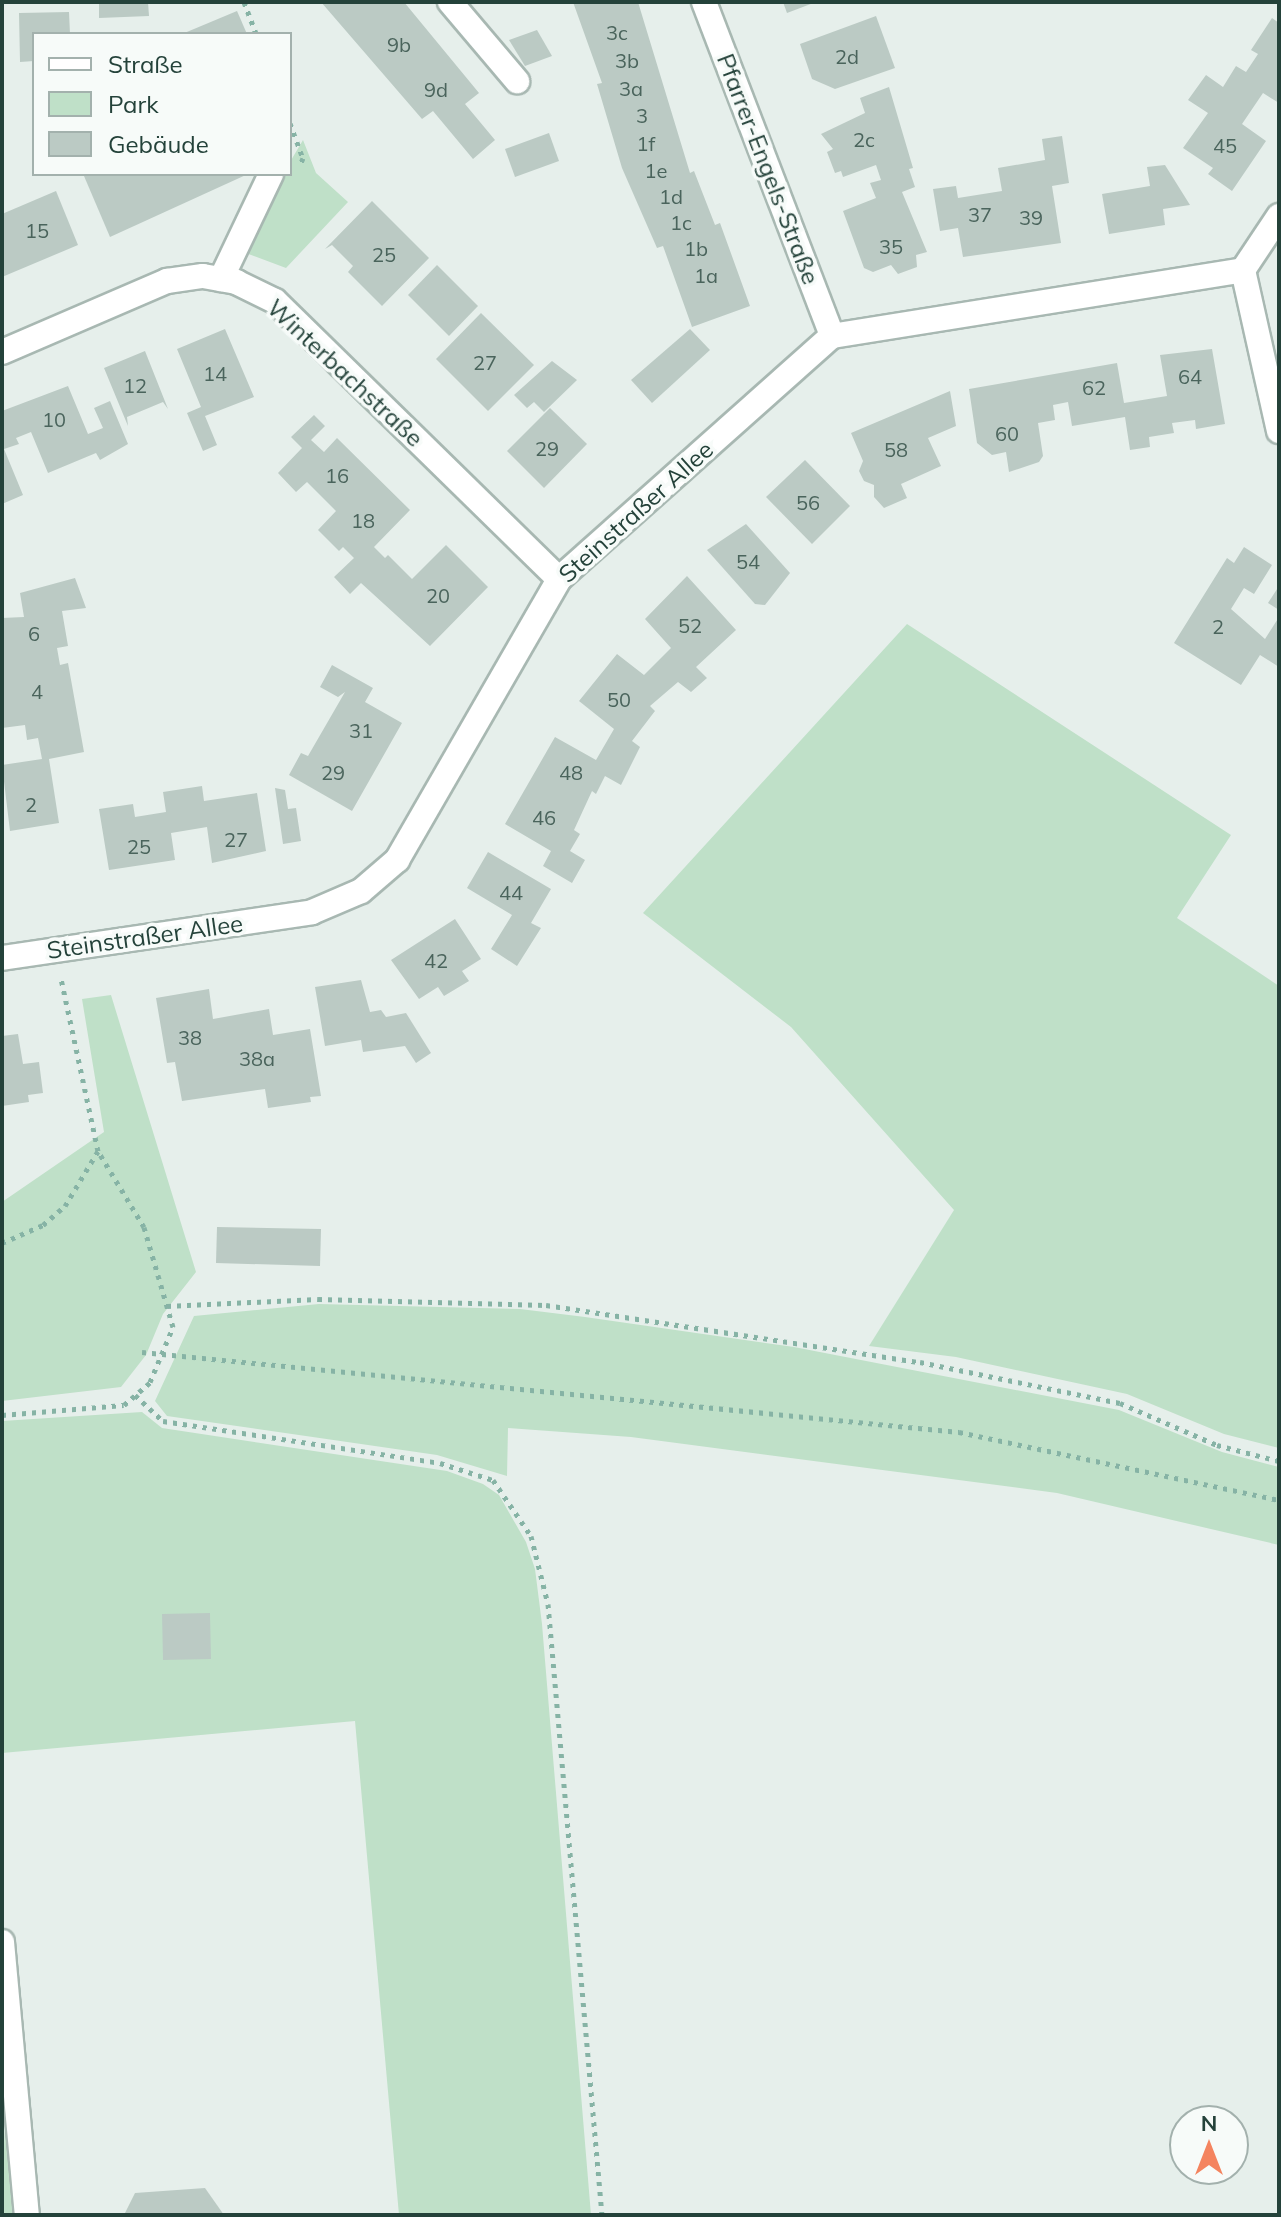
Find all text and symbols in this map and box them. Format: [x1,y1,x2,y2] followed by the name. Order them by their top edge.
[606,20,628,44] house number: 3c
[32,32,292,176] legend
[387,32,411,56] house number: 9b
[835,44,859,68] house number: 2d
[615,48,639,72] house number: 3b
[108,49,183,79] text: Straße
[711,50,825,288] street label: Pfarrer-Engels-Straße
[619,76,643,100] house number: 3a
[424,77,448,101] house number: 9d
[108,89,159,119] text: Park
[636,103,648,127] house number: 3
[853,127,875,151] house number: 2c
[108,129,209,159] text: Gebäude
[637,131,655,155] house number: 1f
[1213,133,1237,157] house number: 45
[645,158,667,182] house number: 1e
[659,184,683,208] house number: 1d
[968,202,992,226] house number: 37
[1019,205,1043,229] house number: 39
[670,210,692,234] house number: 1c
[25,218,49,242] house number: 15
[879,234,903,258] house number: 35
[684,236,708,260] house number: 1b
[372,242,396,266] house number: 25
[694,263,718,287] house number: 1a
[261,293,429,453] street label: Winterbachstraße
[473,350,497,374] house number: 27
[203,361,227,385] house number: 14
[1178,364,1202,388] house number: 64
[123,373,147,397] house number: 12
[1082,375,1106,399] house number: 62
[42,407,66,431] house number: 10
[995,421,1019,445] house number: 60
[553,435,719,589] street label: Steinstraßer Allee
[535,436,559,460] house number: 29
[884,437,908,461] house number: 58
[325,463,349,487] house number: 16
[796,490,820,514] house number: 56
[351,508,375,532] house number: 18
[736,549,760,573] house number: 54
[426,583,450,607] house number: 20
[678,613,702,637] house number: 52
[1212,614,1224,638] house number: 2
[28,621,40,645] house number: 6
[31,679,43,703] house number: 4
[607,687,631,711] house number: 50
[349,718,373,742] house number: 31
[321,760,345,784] house number: 29
[559,760,583,784] house number: 48
[25,792,37,816] house number: 2
[532,805,556,829] house number: 46
[224,827,248,851] house number: 27
[127,834,151,858] house number: 25
[499,880,523,904] house number: 44
[45,909,245,965] street label: Steinstraßer Allee
[424,948,448,972] house number: 42
[178,1025,202,1049] house number: 38
[239,1046,275,1070] house number: 38a
[1169,2105,1249,2185] north arrow
[1201,2109,1217,2137] text: N

